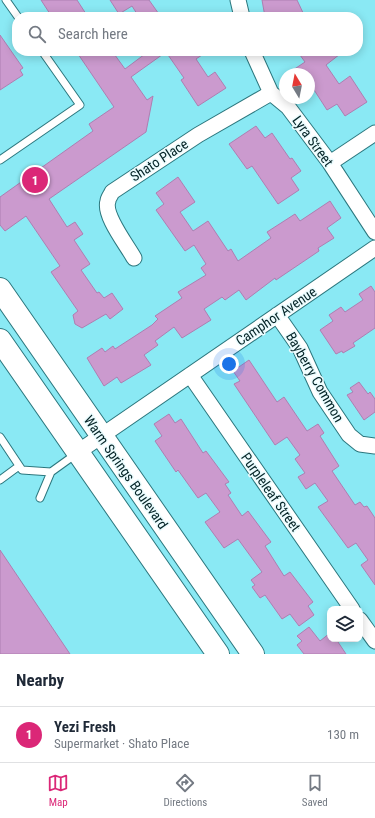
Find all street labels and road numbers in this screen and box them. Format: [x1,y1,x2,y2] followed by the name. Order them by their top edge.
[289,113,337,169] street label: Lyra Street
[127,135,191,185] street label: Shato Place
[233,283,320,349] street label: Camphor Avenue
[283,329,347,425] street label: Bayberry Common
[81,412,171,532] street label: Warm Springs Boulevard
[238,450,304,534] street label: Purpleleaf Street

